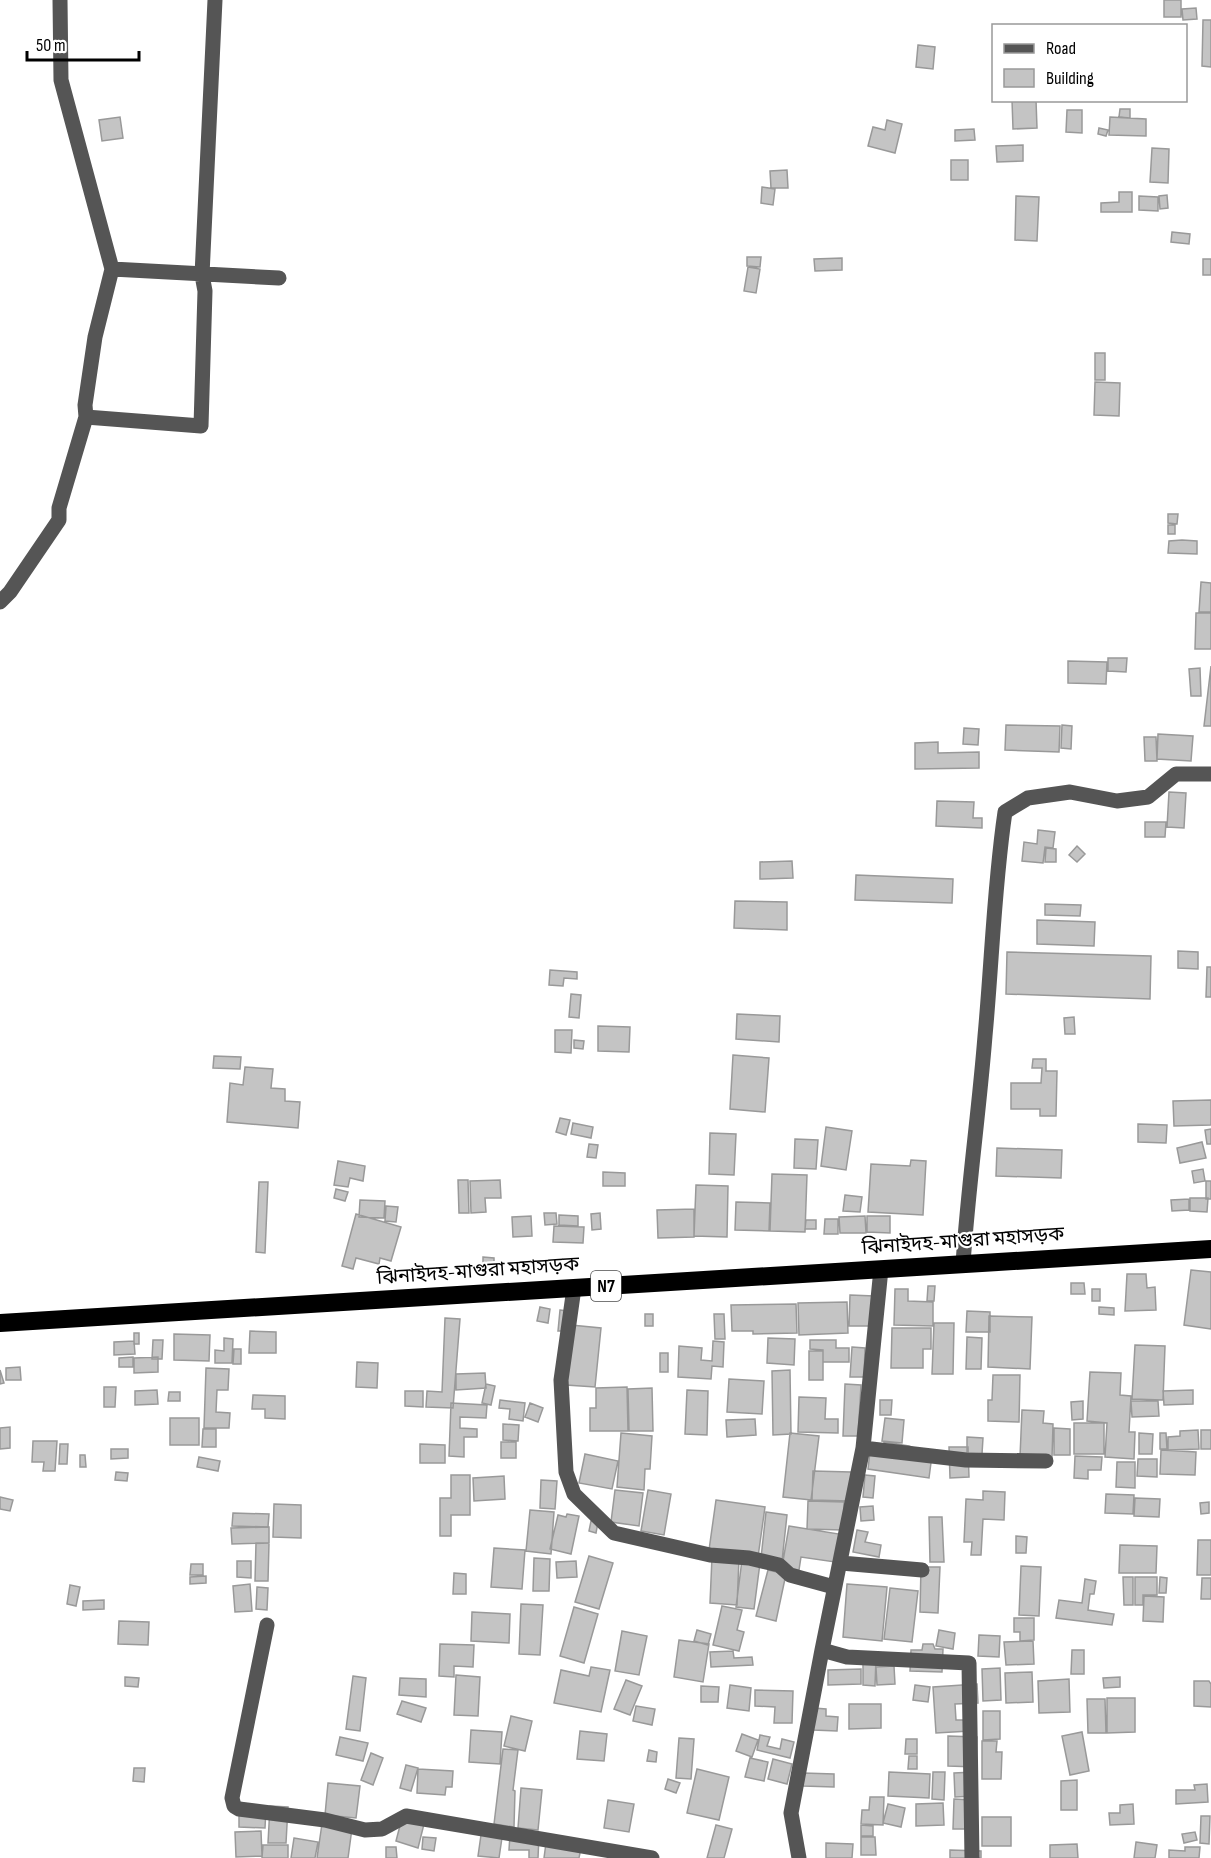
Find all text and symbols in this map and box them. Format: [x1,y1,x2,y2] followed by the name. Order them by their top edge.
[27,24,140,62] scale bar
[992,24,1187,102] legend
[36,35,66,56] text: 50 m
[1046,38,1076,59] text: Road
[1046,68,1094,89] text: Building
[860,1221,1066,1260] street label: ঝিনাইদহ-মাগুরা মহাসড়ক
[375,1251,581,1290] street label: ঝিনাইদহ-মাগুরা মহাসড়ক
[591,1271,621,1301] road number: N7

